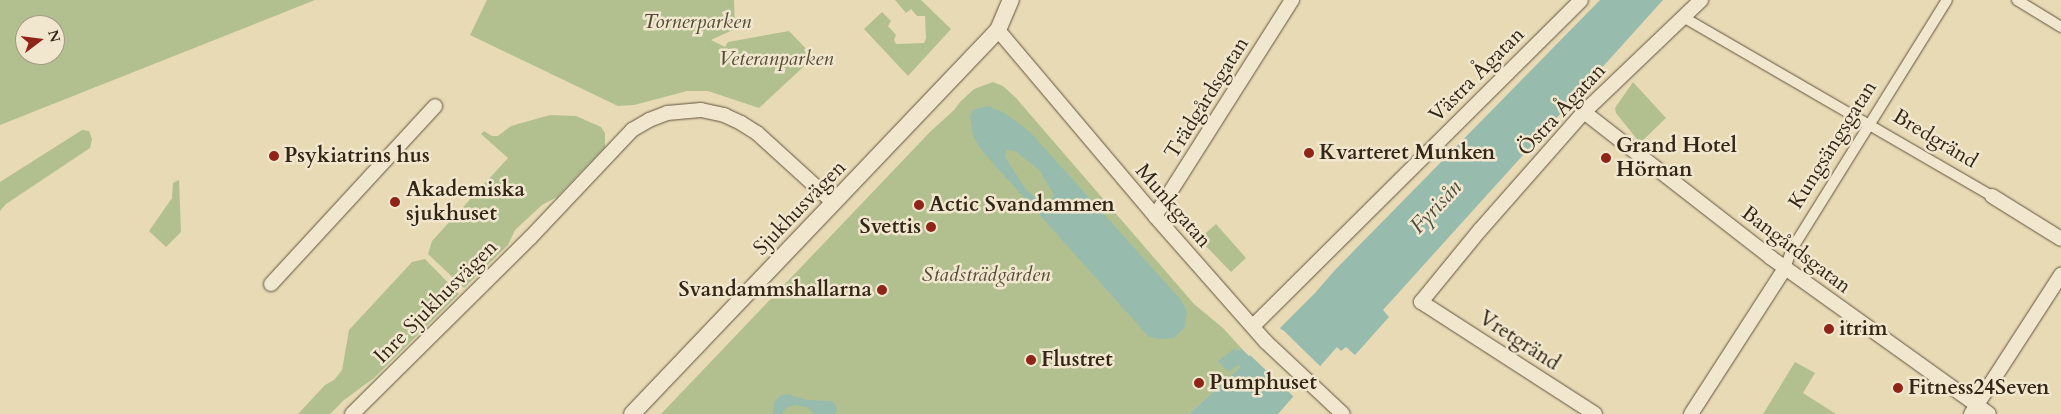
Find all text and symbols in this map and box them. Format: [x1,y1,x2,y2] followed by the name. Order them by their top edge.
[643,9,751,35] park label: Tornerparken
[15,15,65,65] north arrow
[1424,22,1530,128] street label: Västra Ågatan
[43,28,65,45] text: N
[1160,33,1254,163] street label: Trädgårdsgatan
[718,46,834,72] park label: Veteranparken
[1513,58,1611,162] street label: Östra Ågatan
[1784,76,1882,214] street label: Kungsängsgatan
[1888,104,1982,174] street label: Bredgränd
[1616,133,1737,183] place label: Grand Hotel Hörnan
[1319,140,1495,166] place label: Kvarteret Munken
[284,143,430,169] place label: Psykiatrins hus
[1303,147,1315,159] marker: Kvarteret Munken
[268,150,280,162] marker: Psykiatrins hus
[1600,152,1612,164] marker: Grand Hotel Hörnan
[748,155,852,261] street label: Sjukhusvägen
[1130,159,1216,253] street label: Munkgatan
[1405,175,1467,239] water label: Fyrisån
[406,177,525,227] place label: Akademiska sjukhuset
[929,192,1115,218] place label: Actic Svandammen
[388,195,402,209] marker: Akademiska sjukhuset
[913,199,925,211] marker: Actic Svandammen
[1736,201,1856,299] street label: Bangårdsgatan
[860,214,921,240] place label: Svettis
[925,221,937,233] marker: Svettis
[369,235,503,369] street label: Inre Sjukhusvägen
[922,262,1050,288] park label: Stadsträdgården
[678,277,872,303] place label: Svandammshallarna
[876,284,888,296] marker: Svandammshallarna
[1474,306,1564,376] street label: Vretgränd
[1839,316,1888,342] place label: itrim
[1823,323,1835,335] marker: itrim
[1041,347,1113,373] place label: Flustret
[1025,354,1037,366] marker: Flustret
[1209,370,1317,396] place label: Pumphuset
[1908,375,2049,401] place label: Fitness24Seven
[1193,377,1205,389] marker: Pumphuset
[1892,382,1904,394] marker: Fitness24Seven

